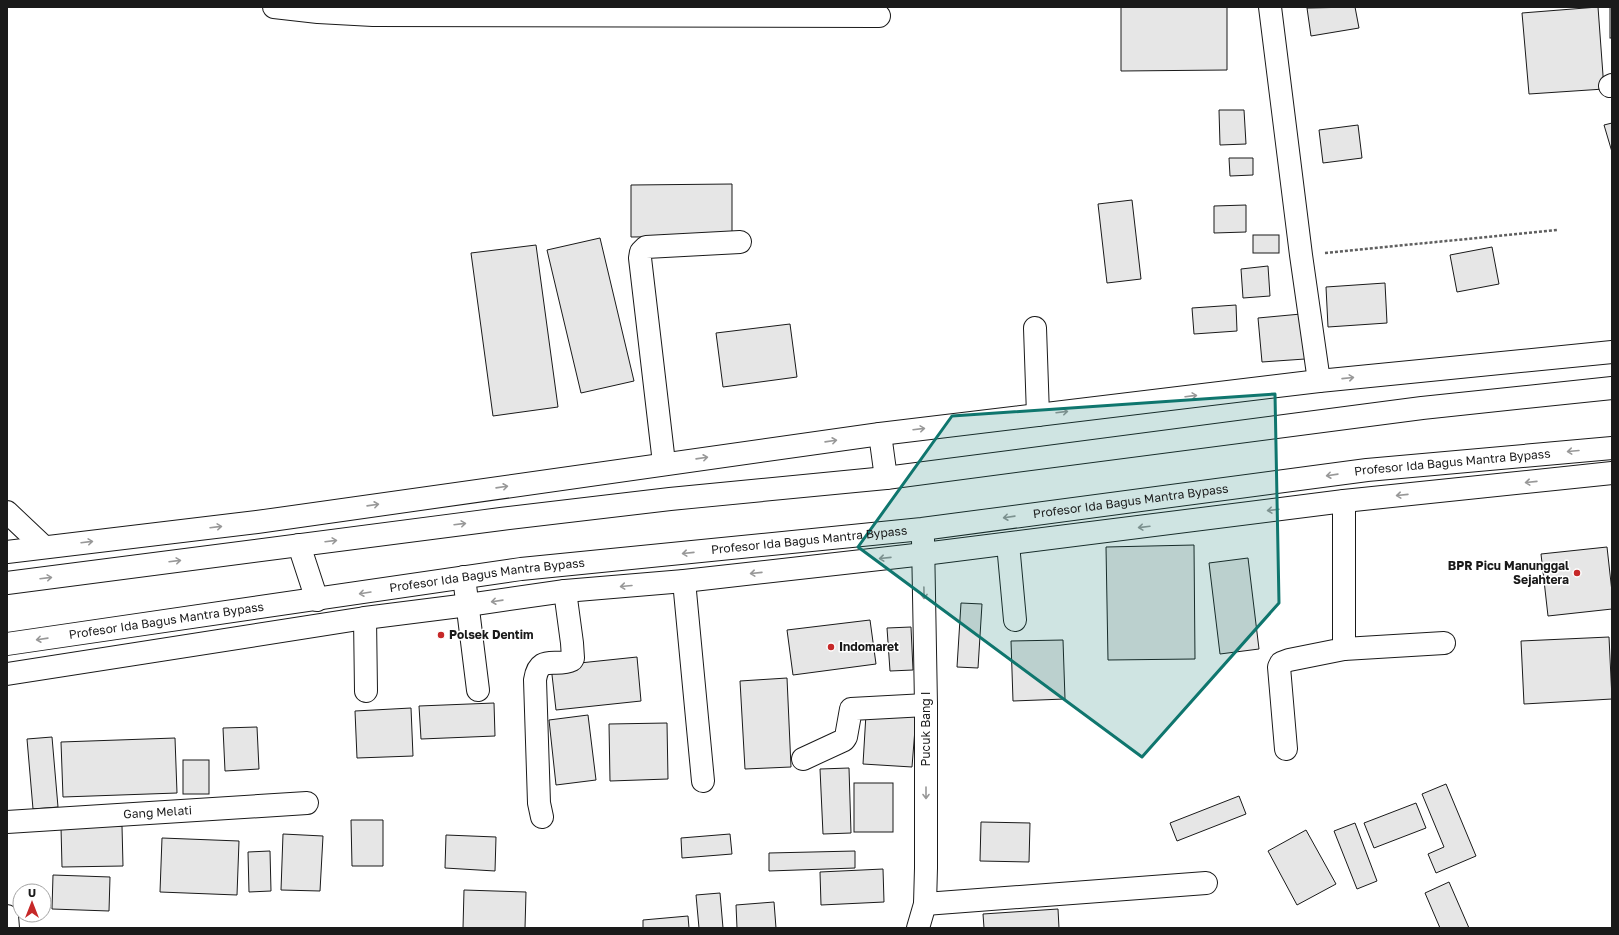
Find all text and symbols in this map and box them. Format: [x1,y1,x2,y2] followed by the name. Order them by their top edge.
[1341,374,1354,382] one-way arrow
[1184,392,1197,400] one-way arrow
[1055,408,1068,416] one-way arrow
[912,425,925,433] one-way arrow
[824,437,837,445] one-way arrow
[1353,446,1551,479] street label: Profesor Ida Bagus Mantra Bypass
[1567,448,1580,455] one-way arrow
[695,454,708,462] one-way arrow
[1326,471,1339,479] one-way arrow
[1525,478,1538,486] one-way arrow
[1032,480,1229,521] street label: Profesor Ida Bagus Mantra Bypass
[495,483,508,491] one-way arrow
[1396,492,1409,499] one-way arrow
[366,501,379,509] one-way arrow
[1267,506,1280,514] one-way arrow
[1003,513,1016,521] one-way arrow
[453,520,466,528] one-way arrow
[210,523,223,530] one-way arrow
[710,523,908,557] street label: Profesor Ida Bagus Mantra Bypass
[1138,523,1151,530] one-way arrow
[324,537,337,545] one-way arrow
[80,538,93,546] one-way arrow
[682,549,695,557] one-way arrow
[388,555,585,595] street label: Profesor Ida Bagus Mantra Bypass
[879,555,892,562] one-way arrow
[168,557,181,565] one-way arrow
[1448,558,1569,587] place label: BPR Picu Manunggal Sejahtera
[1572,568,1582,578] marker: BPR Picu Manunggal Sejahtera
[750,569,763,577] one-way arrow
[39,574,52,582] one-way arrow
[620,582,633,589] one-way arrow
[921,586,928,599] one-way arrow
[359,589,372,597] one-way arrow
[491,597,504,605] one-way arrow
[68,599,265,642] street label: Profesor Ida Bagus Mantra Bypass
[449,627,533,642] place label: Polsek Dentim
[436,630,446,640] marker: Polsek Dentim
[36,635,49,643] one-way arrow
[839,639,899,654] place label: Indomaret
[826,642,836,652] marker: Indomaret
[918,691,933,767] street label: Pucuk Bang I
[922,786,930,799] one-way arrow
[123,802,193,822] street label: Gang Melati
[12,883,52,923] north arrow
[28,886,36,899] text: U

